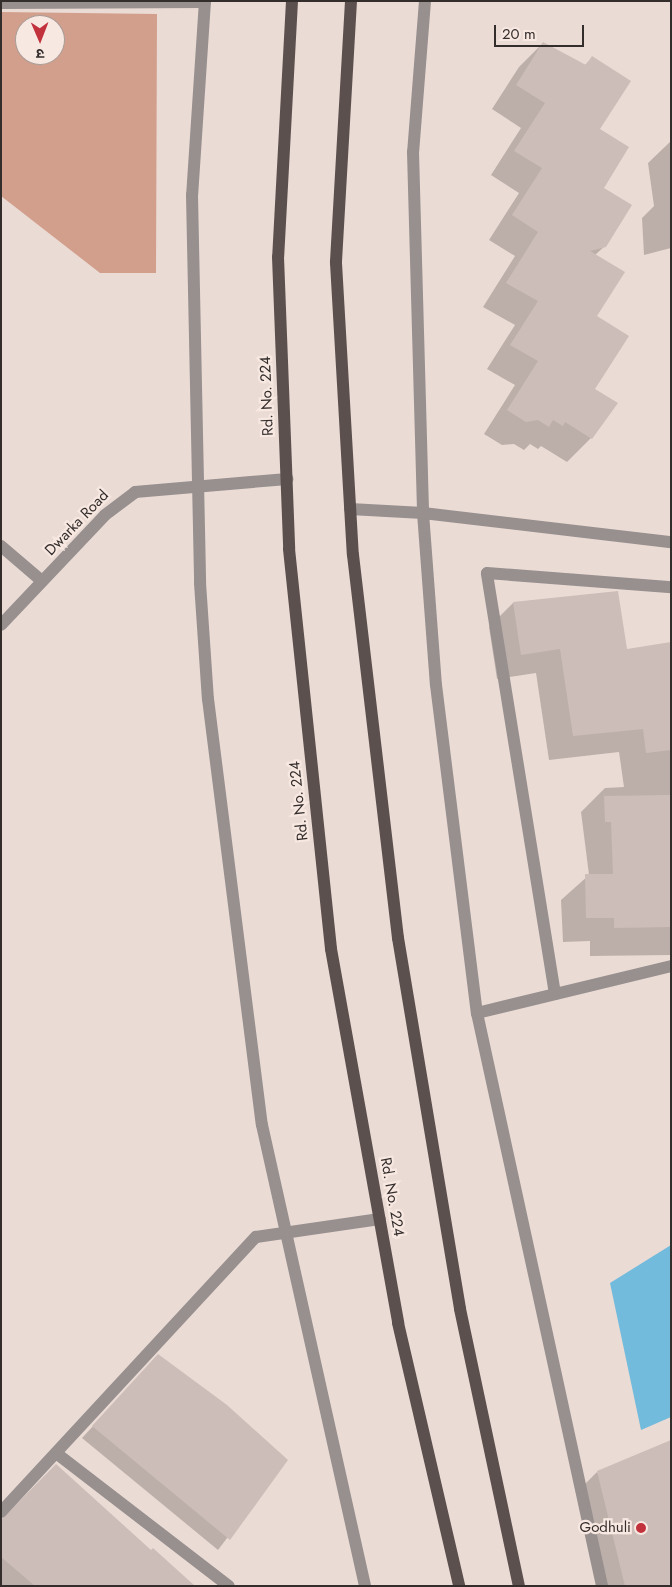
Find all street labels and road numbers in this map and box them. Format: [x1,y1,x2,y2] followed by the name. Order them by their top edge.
[257,356,277,436] street label: Rd. No. 224
[41,487,113,559] street label: Dwarka Road
[286,760,312,842] street label: Rd. No. 224
[376,1156,408,1238] street label: Rd. No. 224

